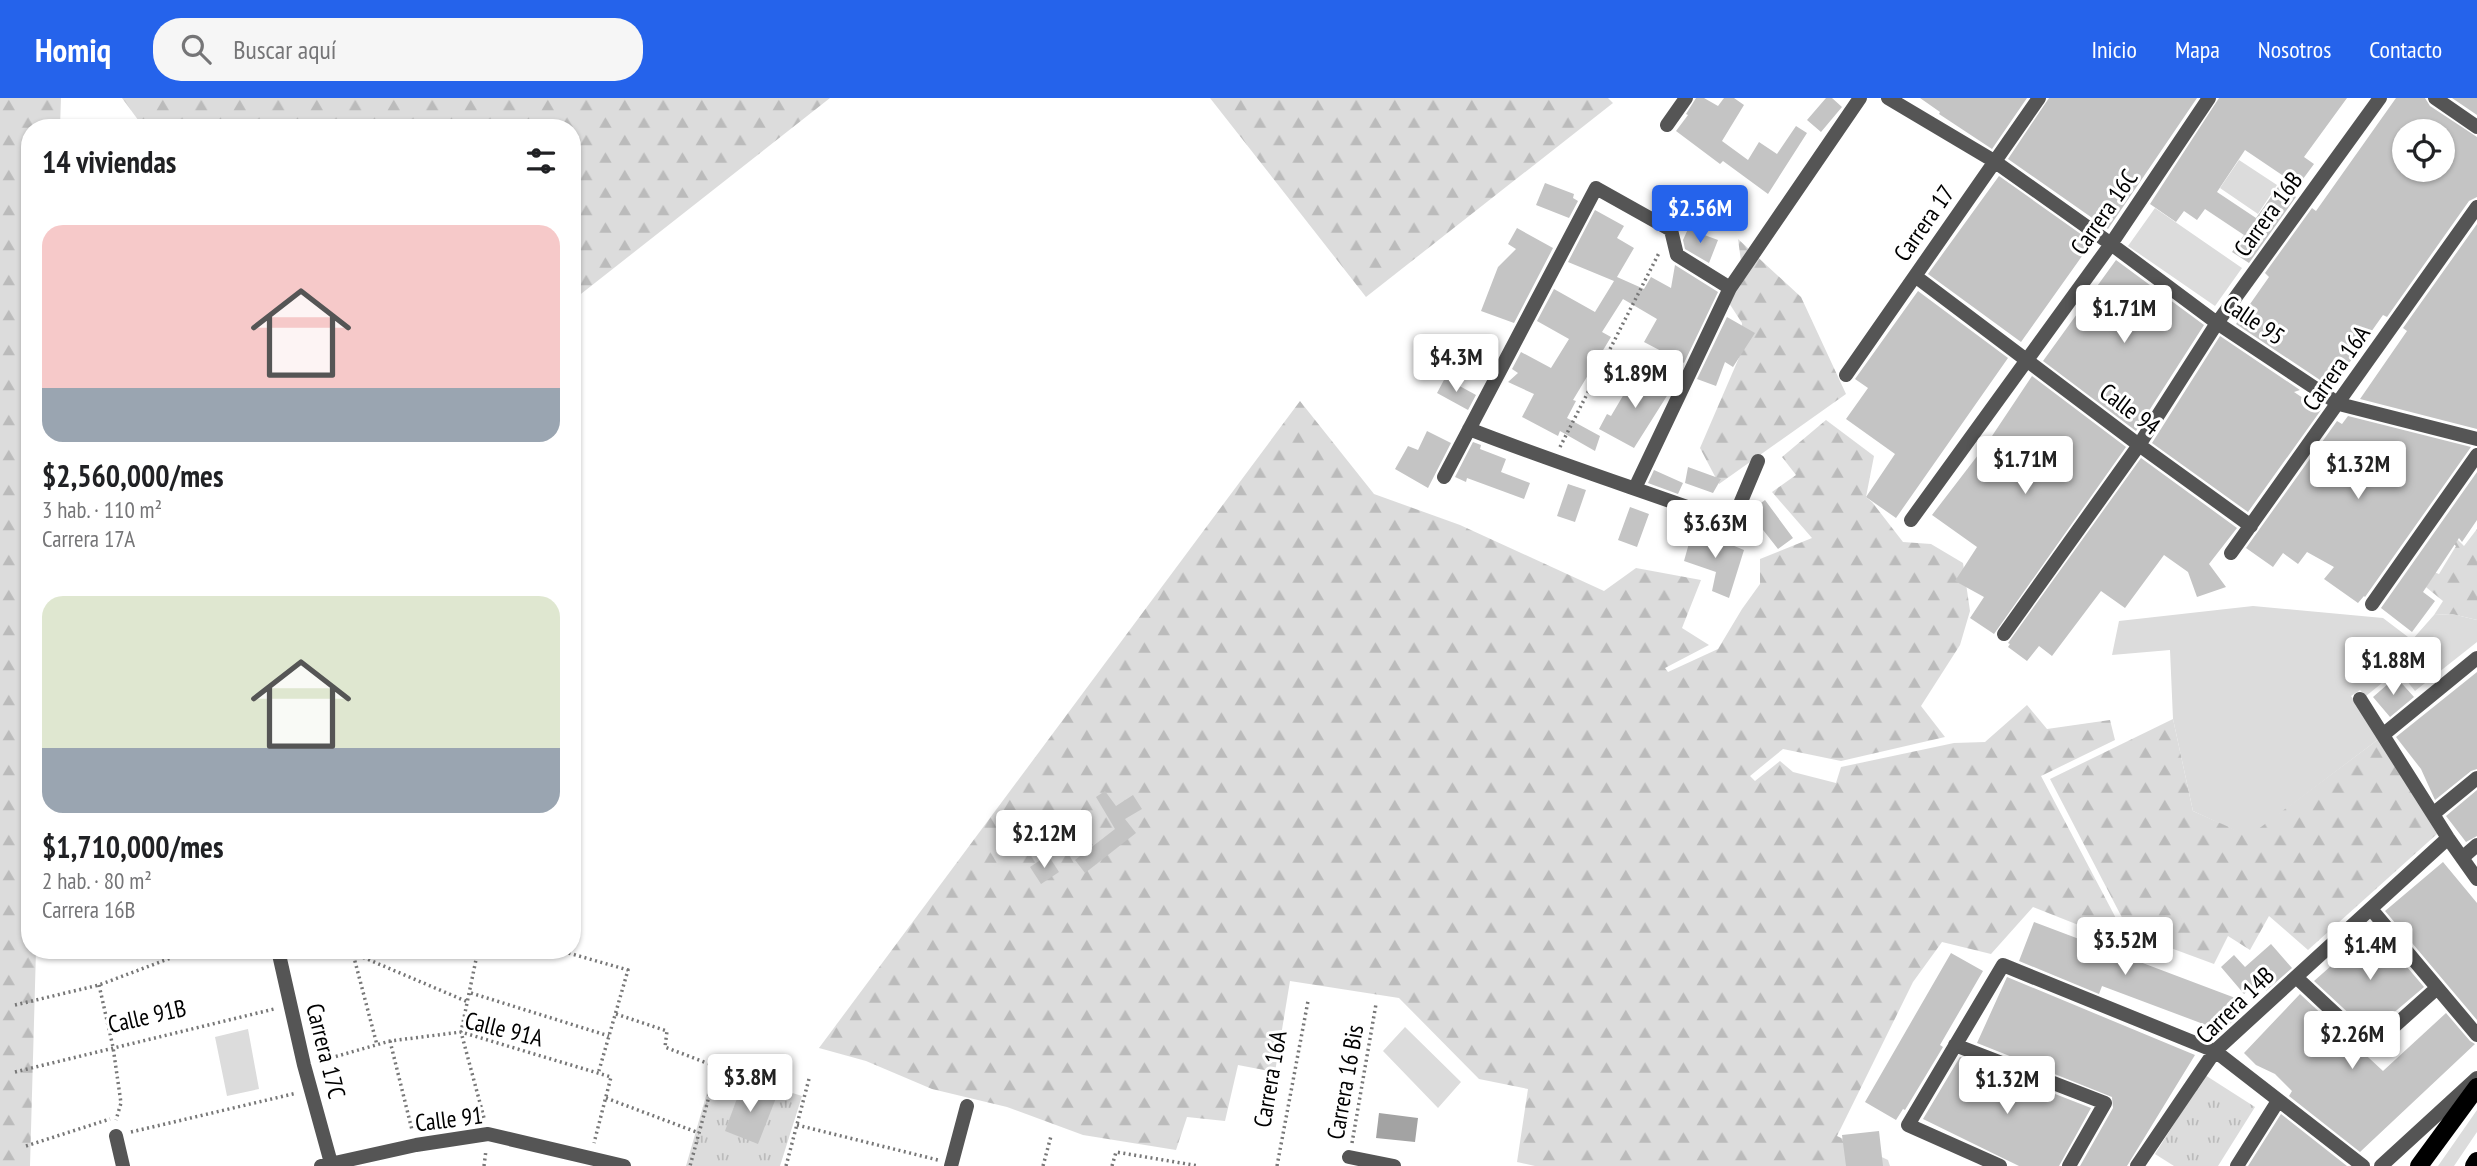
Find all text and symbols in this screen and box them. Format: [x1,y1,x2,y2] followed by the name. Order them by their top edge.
[153,18,643,81] search box
[35,28,111,71] text: Homiq
[177,30,215,68] icon: search
[233,33,336,66] text: Buscar aquí
[2091,34,2137,65] text: Inicio
[2175,34,2220,65] text: Mapa
[2258,34,2331,65] text: Nosotros
[2369,34,2442,65] text: Contacto
[2392,119,2455,182] map controls
[2392,119,2455,182] button: locate
[42,142,176,181] text: 14 viviendas
[522,142,560,180] icon: filters
[2063,163,2145,261] street label: Carrera 16C
[2227,165,2309,263] street label: Carrera 16B
[1887,179,1961,267] street label: Carrera 17
[1643,186,1757,245] pin: $2.56M
[1668,193,1732,222] text: $2.56M
[238,270,364,396] icon: home
[2067,286,2181,345] pin: $1.71M
[2217,288,2291,352] street label: Calle 95
[2092,293,2156,322] text: $1.71M
[2295,319,2377,417] street label: Carrera 16A
[1407,334,1505,394] pin: $4.3M
[1429,342,1483,371] text: $4.3M
[1578,350,1692,410] pin: $1.89M
[1603,358,1667,387] text: $1.89M
[2093,376,2167,442] street label: Calle 94
[1968,436,2082,496] pin: $1.71M
[2301,442,2415,501] pin: $1.32M
[1993,444,2057,473] text: $1.71M
[2326,449,2390,478] text: $1.32M
[42,456,223,495] text: $2,560,000/mes
[42,495,162,524] text: 3 hab. · 110 m²
[1658,500,1772,560] pin: $3.63M
[1683,508,1747,537] text: $3.63M
[42,524,135,553] text: Carrera 17A
[2336,638,2450,697] pin: $1.88M
[238,641,364,767] icon: home
[2361,645,2425,674] text: $1.88M
[987,810,1101,870] pin: $2.12M
[1012,818,1076,847] text: $2.12M
[42,827,223,866] text: $1,710,000/mes
[42,866,152,895] text: 2 hab. · 80 m²
[42,895,135,924] text: Carrera 16B
[2068,918,2182,977] pin: $3.52M
[2321,922,2419,982] pin: $1.4M
[2093,925,2157,954] text: $3.52M
[2343,930,2397,959] text: $1.4M
[2189,960,2281,1050] street label: Carrera 14B
[105,992,189,1040] street label: Calle 91B
[299,1000,353,1102] street label: Carrera 17C
[462,1004,547,1054] street label: Calle 91A
[2295,1012,2409,1071] pin: $2.26M
[2320,1019,2384,1048] text: $2.26M
[1320,1022,1370,1142] street label: Carrera 16 Bis
[1246,1028,1294,1130] street label: Carrera 16A
[701,1054,799,1114] pin: $3.8M
[1950,1056,2064,1116] pin: $1.32M
[723,1062,777,1091] text: $3.8M
[1975,1064,2039,1093] text: $1.32M
[413,1099,485,1139] street label: Calle 91

